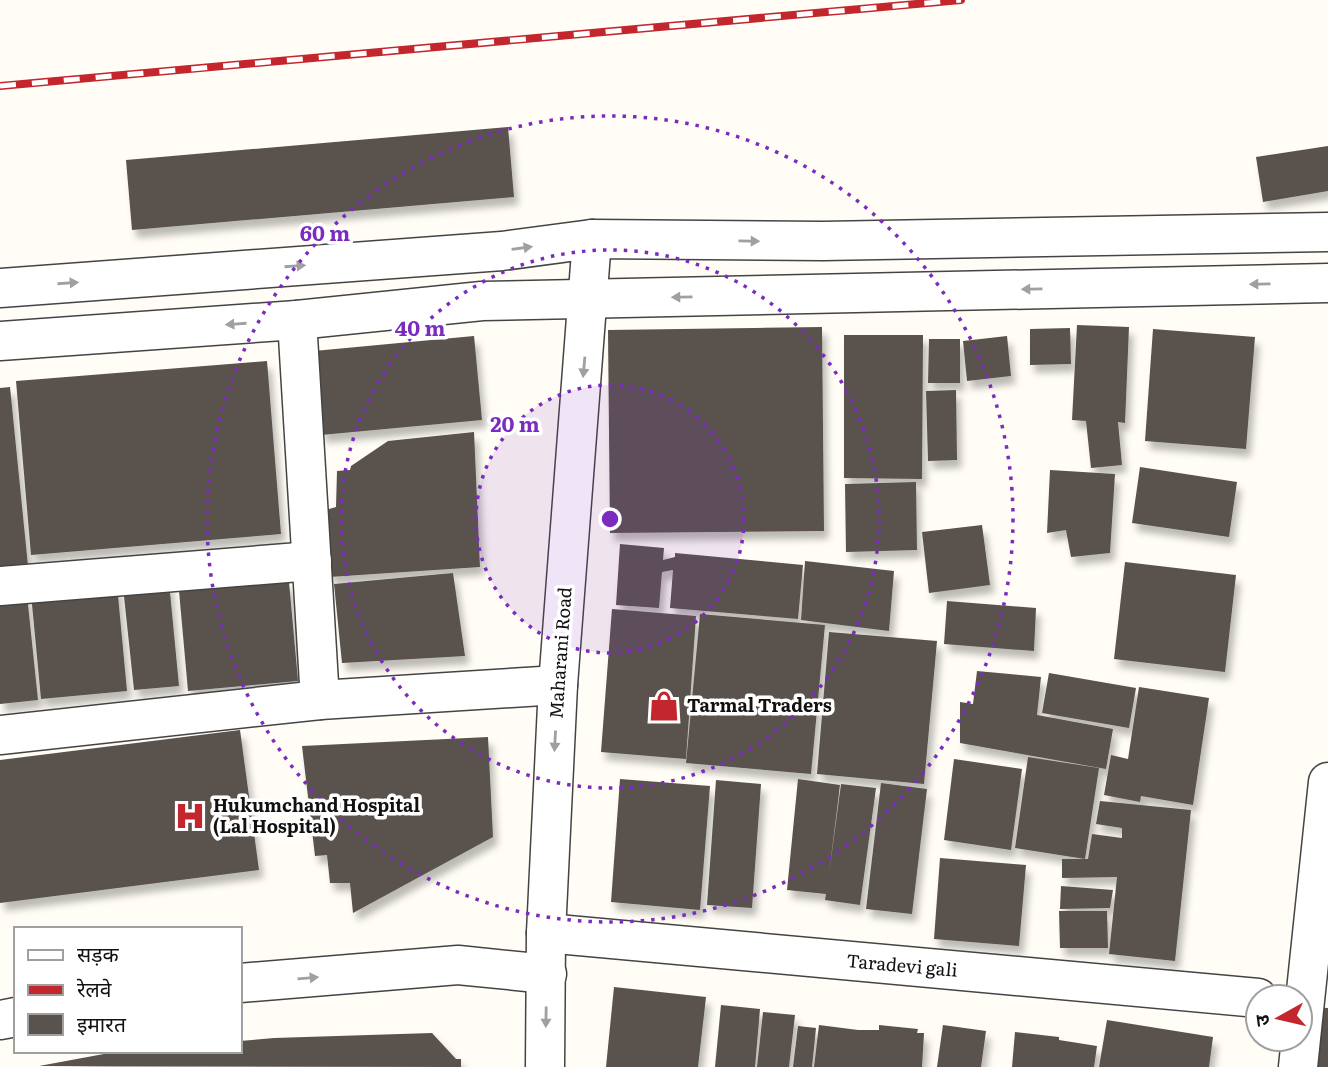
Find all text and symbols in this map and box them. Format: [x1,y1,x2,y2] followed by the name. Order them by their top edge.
[300,216,350,247] text: 60 m
[738,235,760,246] one-way arrow
[511,243,533,254] one-way arrow
[284,260,306,271] one-way arrow
[57,277,79,288] one-way arrow
[1249,278,1271,290] one-way arrow
[1021,284,1043,295] one-way arrow
[671,292,693,303] one-way arrow
[395,311,445,342] text: 40 m
[224,319,246,330] one-way arrow
[578,357,589,379] one-way arrow
[490,407,540,438] text: 20 m
[598,507,622,531] centre of rings
[541,586,578,720] street label: Maharani Road
[647,689,681,723] shop icon: Tarmal Traders
[687,691,832,718] place label: Tarmal Traders
[550,730,561,752] one-way arrow
[213,791,420,839] place label: Hukumchand Hospital (Lal Hospital)
[173,799,207,833] hospital icon: Hukumchand Hospital (Lal Hospital)
[14,927,242,1053] legend
[77,937,119,968] text: सड़क
[845,946,959,983] street label: Taradevi gali
[76,972,112,1003] text: रेलवे
[297,972,319,983] one-way arrow
[1244,983,1314,1053] north arrow
[540,1006,552,1028] one-way arrow
[77,1007,127,1038] text: इमारत
[1246,1012,1276,1028] text: उ

